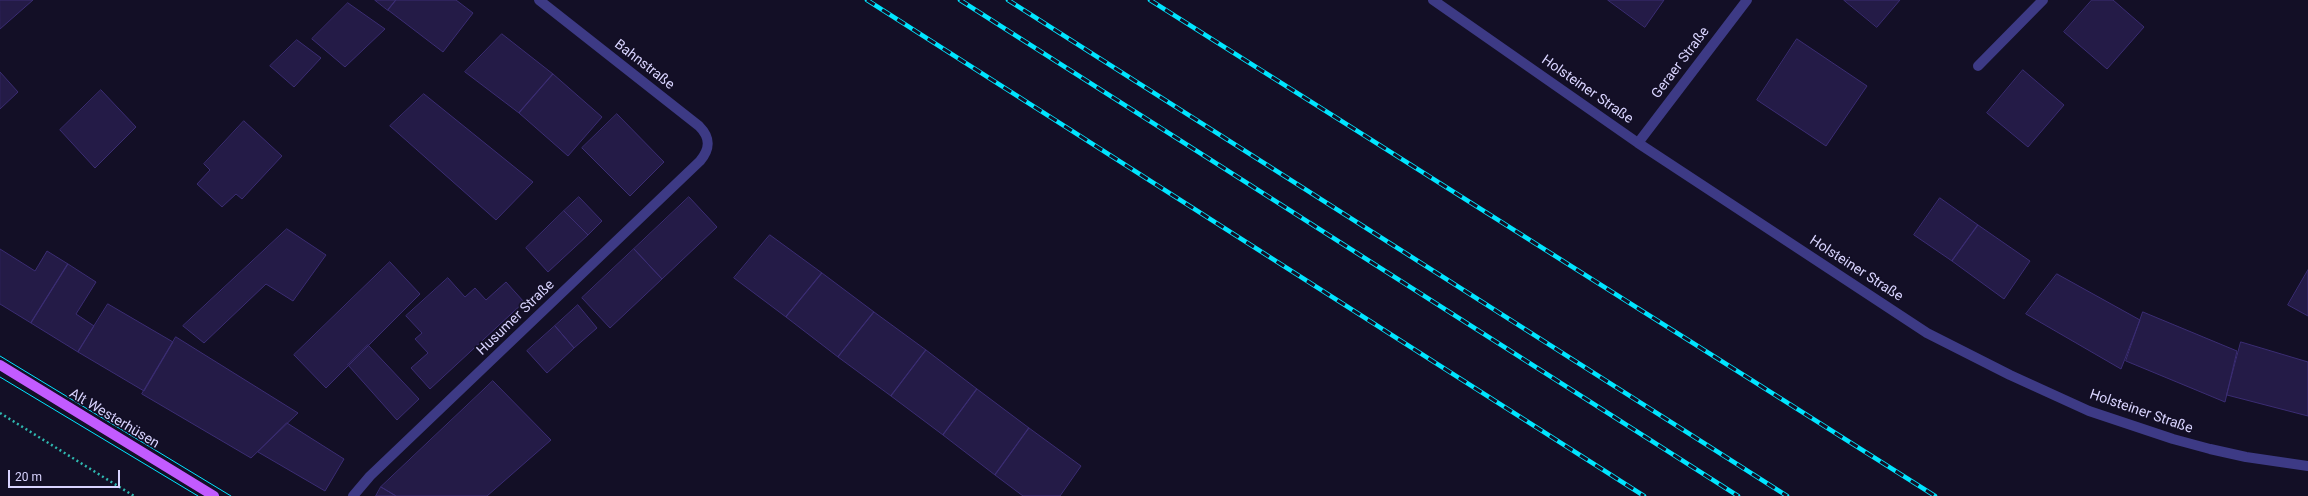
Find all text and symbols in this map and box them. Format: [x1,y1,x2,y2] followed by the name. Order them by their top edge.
[1649,24,1713,102] street label: Geraer Straße
[611,36,677,94] street label: Bahnstraße
[1538,52,1636,128] street label: Holsteiner Straße
[1806,233,1906,305] street label: Holsteiner Straße
[474,277,558,359] street label: Husumer Straße
[66,386,162,452] street label: Alt Westerhüsen
[2087,386,2195,438] street label: Holsteiner Straße
[10,462,122,488] scale bar
[15,470,42,484] text: 20 m

